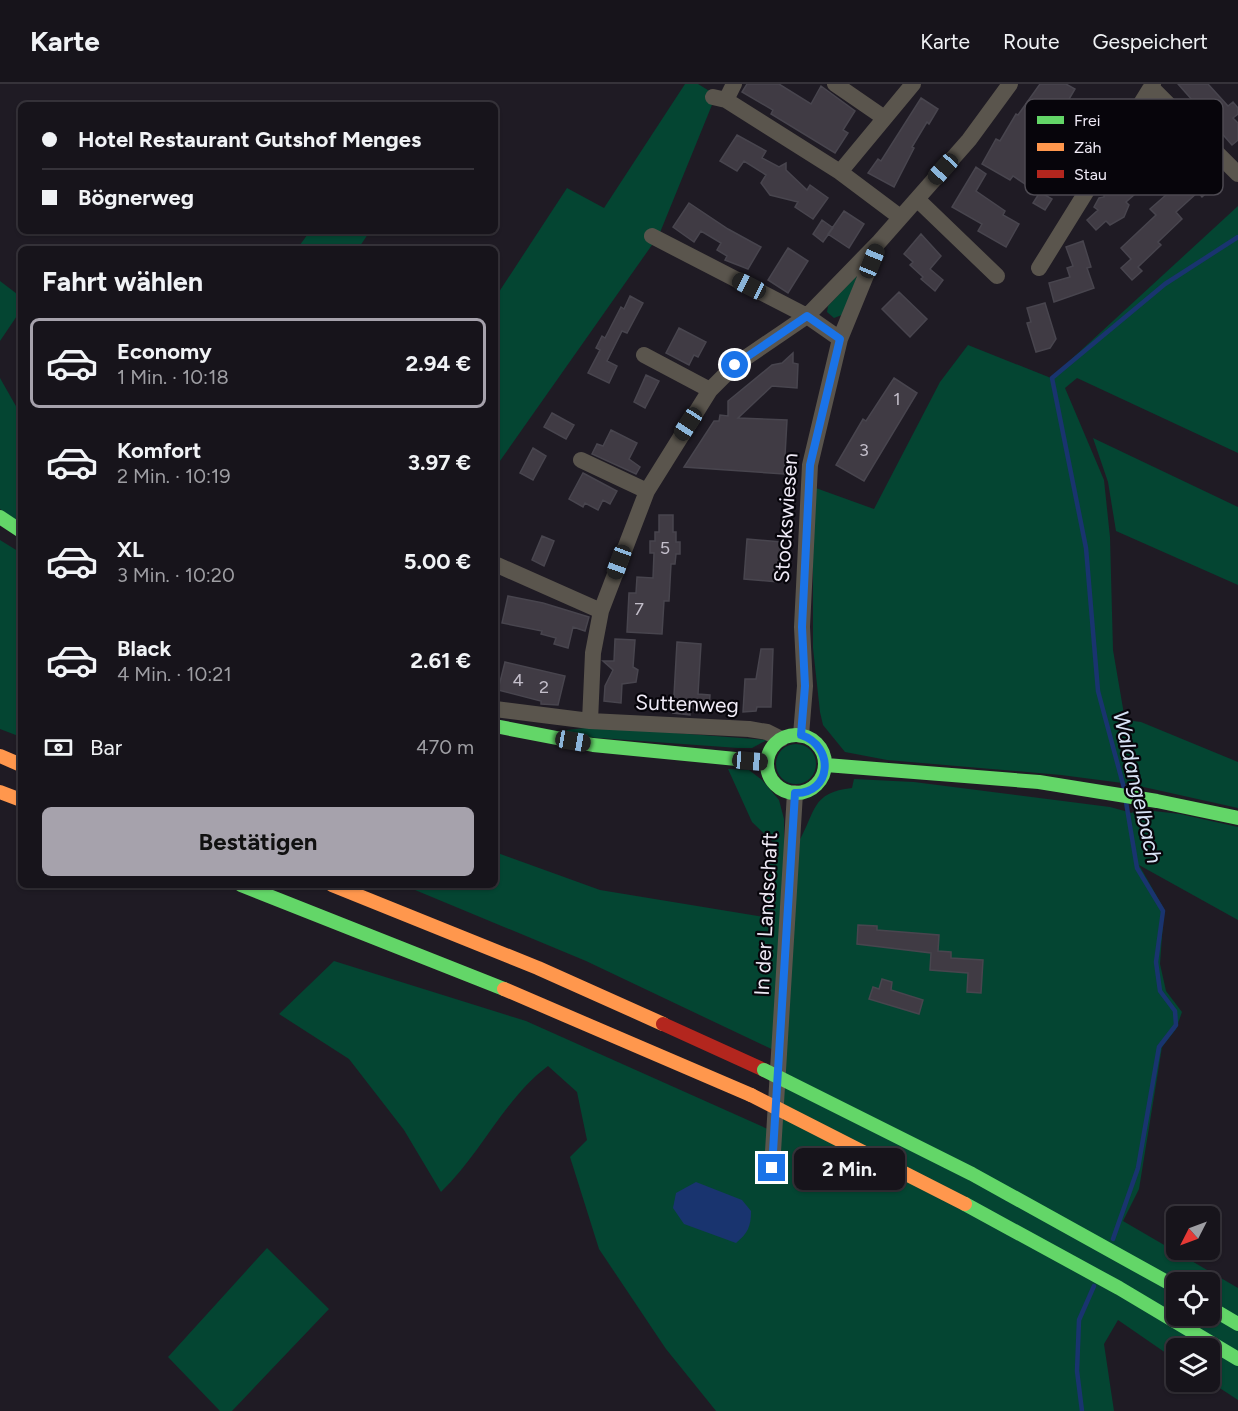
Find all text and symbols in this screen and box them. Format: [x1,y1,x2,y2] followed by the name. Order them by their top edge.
[30,24,100,58] text: Karte
[920,29,970,54] text: Karte
[1003,29,1059,54] text: Route
[1092,29,1208,54] text: Gespeichert
[1025,99,1223,195] legend
[1074,111,1100,130] text: Frei
[78,126,421,153] text: Hotel Restaurant Gutshof Menges
[1074,138,1101,157] text: Zäh
[924,150,962,188] car
[1074,165,1107,184] text: Stau
[78,184,194,211] text: Bögnerweg
[857,241,887,281] car
[42,265,203,298] text: Fahrt wählen
[729,270,769,302] car
[45,336,99,390] icon: car
[117,338,212,365] text: Economy
[406,350,471,377] text: 2.94 €
[721,351,748,378] route start
[117,365,229,389] text: 1 Min. · 10:18
[893,388,901,410] house number: 1
[671,404,705,444] car
[45,435,99,489] icon: car
[117,437,201,464] text: Komfort
[859,439,869,461] house number: 3
[408,449,471,476] text: 3.97 €
[768,452,803,584] street label: Stockswiesen
[117,464,231,488] text: 2 Min. · 10:19
[45,534,99,588] icon: car
[117,536,144,563] text: XL
[660,537,670,559] house number: 5
[604,542,634,582] car
[404,548,471,575] text: 5.00 €
[117,563,235,587] text: 3 Min. · 10:20
[634,598,644,620] house number: 7
[45,633,99,687] icon: car
[117,635,171,662] text: Black
[410,647,471,674] text: 2.61 €
[117,662,232,686] text: 4 Min. · 10:21
[512,669,524,691] house number: 4
[539,676,549,698] house number: 2
[635,689,739,718] street label: Suttenweg
[1107,708,1168,866] water label: Waldangelbach
[554,729,592,753] car
[42,731,75,764] icon: cash
[90,734,122,761] text: Bar
[416,735,474,759] text: 470 m
[731,750,769,772] car
[42,807,474,876] button: Bestätigen
[749,832,782,996] street label: In der Landschaft
[793,1147,904,1189] callout: 2 Min.
[758,1154,785,1181] route end
[822,1157,877,1181] text: 2 Min.
[1166,1206,1220,1260] north arrow
[1166,1206,1220,1392] map controls
[1166,1272,1220,1326] button: locate
[1166,1338,1220,1392] button: layers

